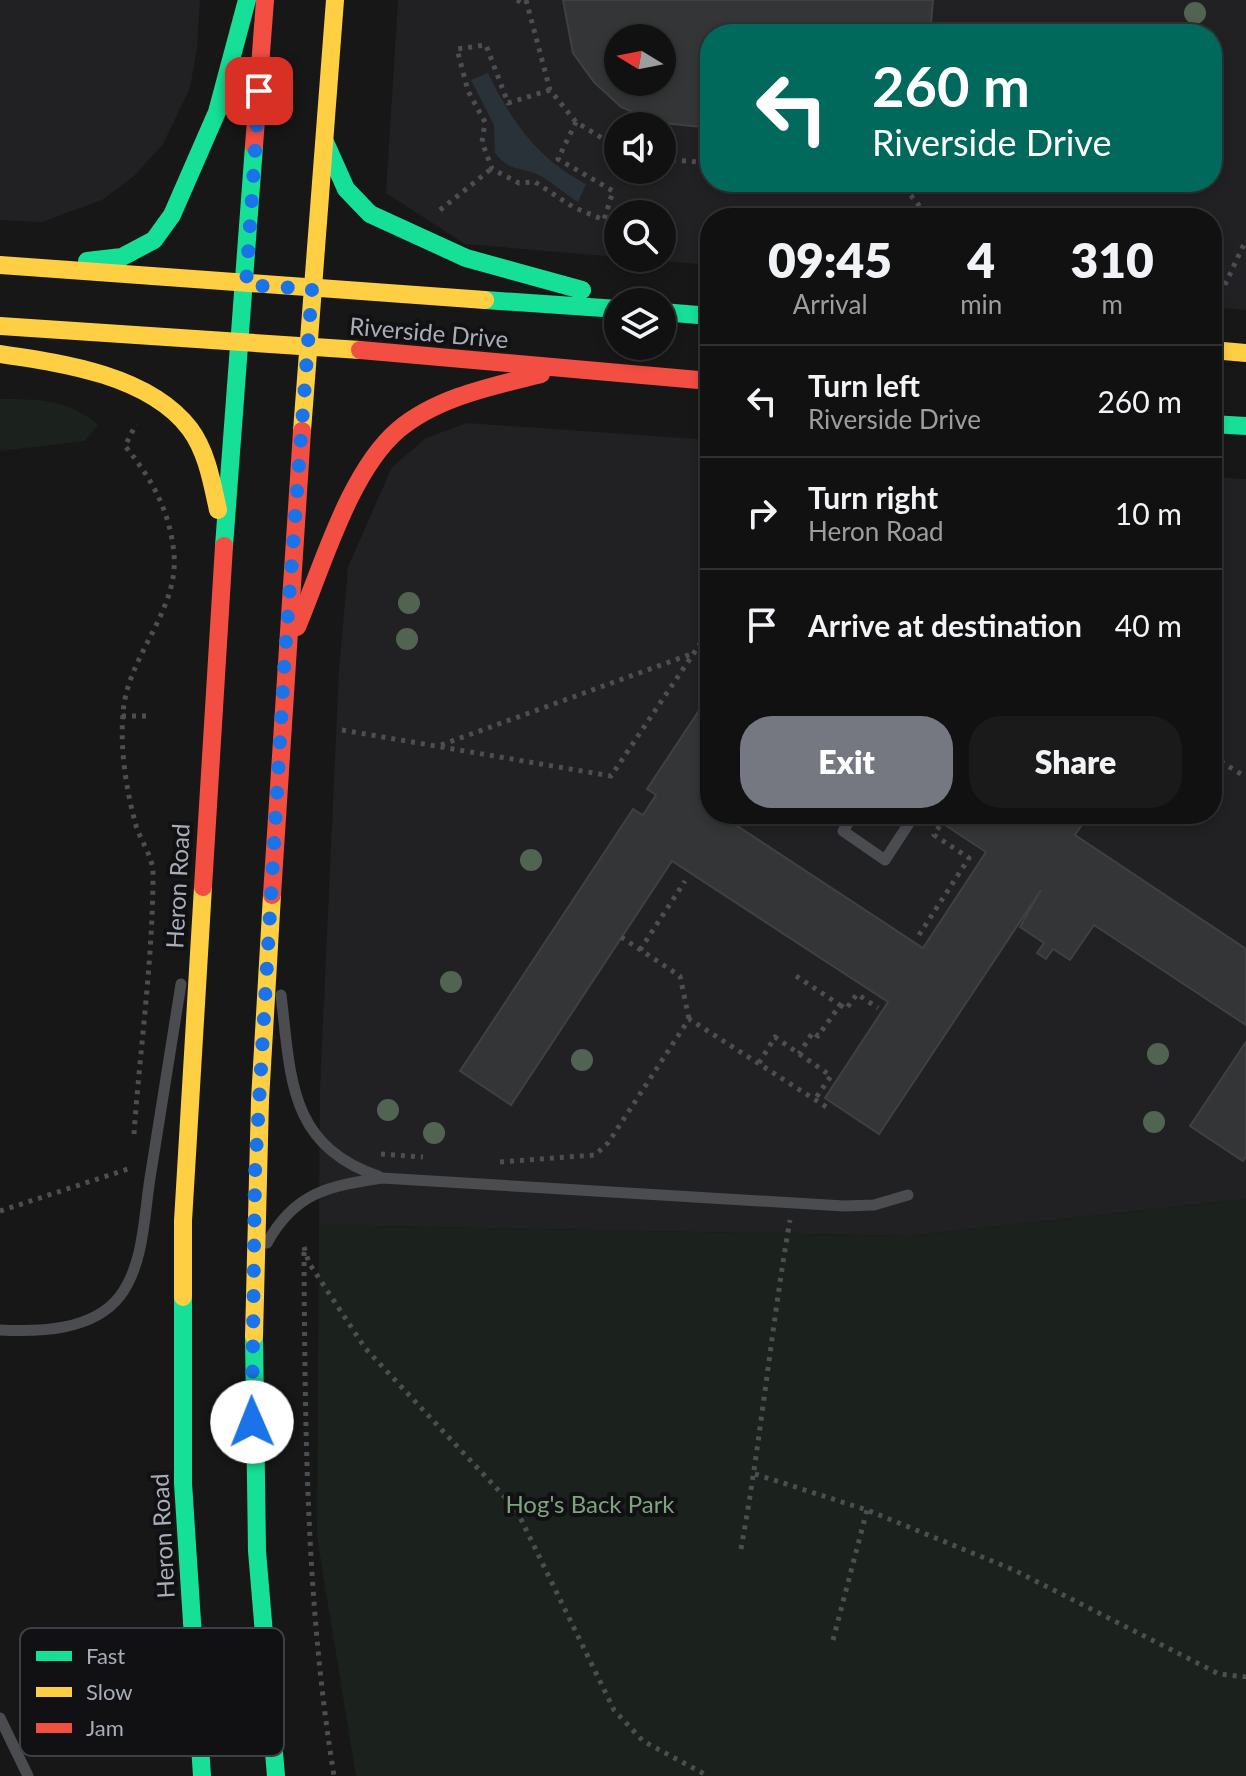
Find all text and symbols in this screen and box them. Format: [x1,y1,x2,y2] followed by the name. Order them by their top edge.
[604,24,676,96] north arrow
[604,24,676,360] map controls
[872,52,1030,119] text: 260 m
[740,56,844,160] icon: left
[225,57,293,125] pin
[237,69,281,113] icon: arrive
[604,112,676,184] button: sound
[872,120,1111,164] text: Riverside Drive
[604,200,676,272] button: search
[768,231,892,288] text: 09:45
[967,231,995,288] text: 4
[1070,231,1154,288] text: 310
[604,288,676,360] button: layers
[793,288,868,320] text: Arrival
[960,288,1002,320] text: min
[1101,288,1123,320] text: m
[348,311,510,353] street label: Riverside Drive
[808,367,920,403] text: Turn left
[740,379,784,423] icon: left
[1097,383,1182,419] text: 260 m
[808,403,981,435] text: Riverside Drive
[808,479,938,515] text: Turn right
[740,491,784,535] icon: right
[1115,495,1182,531] text: 10 m
[808,515,944,547] text: Heron Road
[740,603,784,647] icon: arrive
[808,607,1082,643] text: Arrive at destination
[1115,607,1182,643] text: 40 m
[740,716,953,808] button: Exit
[969,716,1182,808] button: Share
[159,823,195,949] street label: Heron Road
[210,1380,294,1464] position arrow
[144,1473,180,1599] street label: Heron Road
[505,1489,675,1518] park label: Hog's Back Park
[20,1628,284,1756] legend
[86,1642,125,1669] text: Fast
[86,1678,133,1705] text: Slow
[86,1714,124,1741] text: Jam

